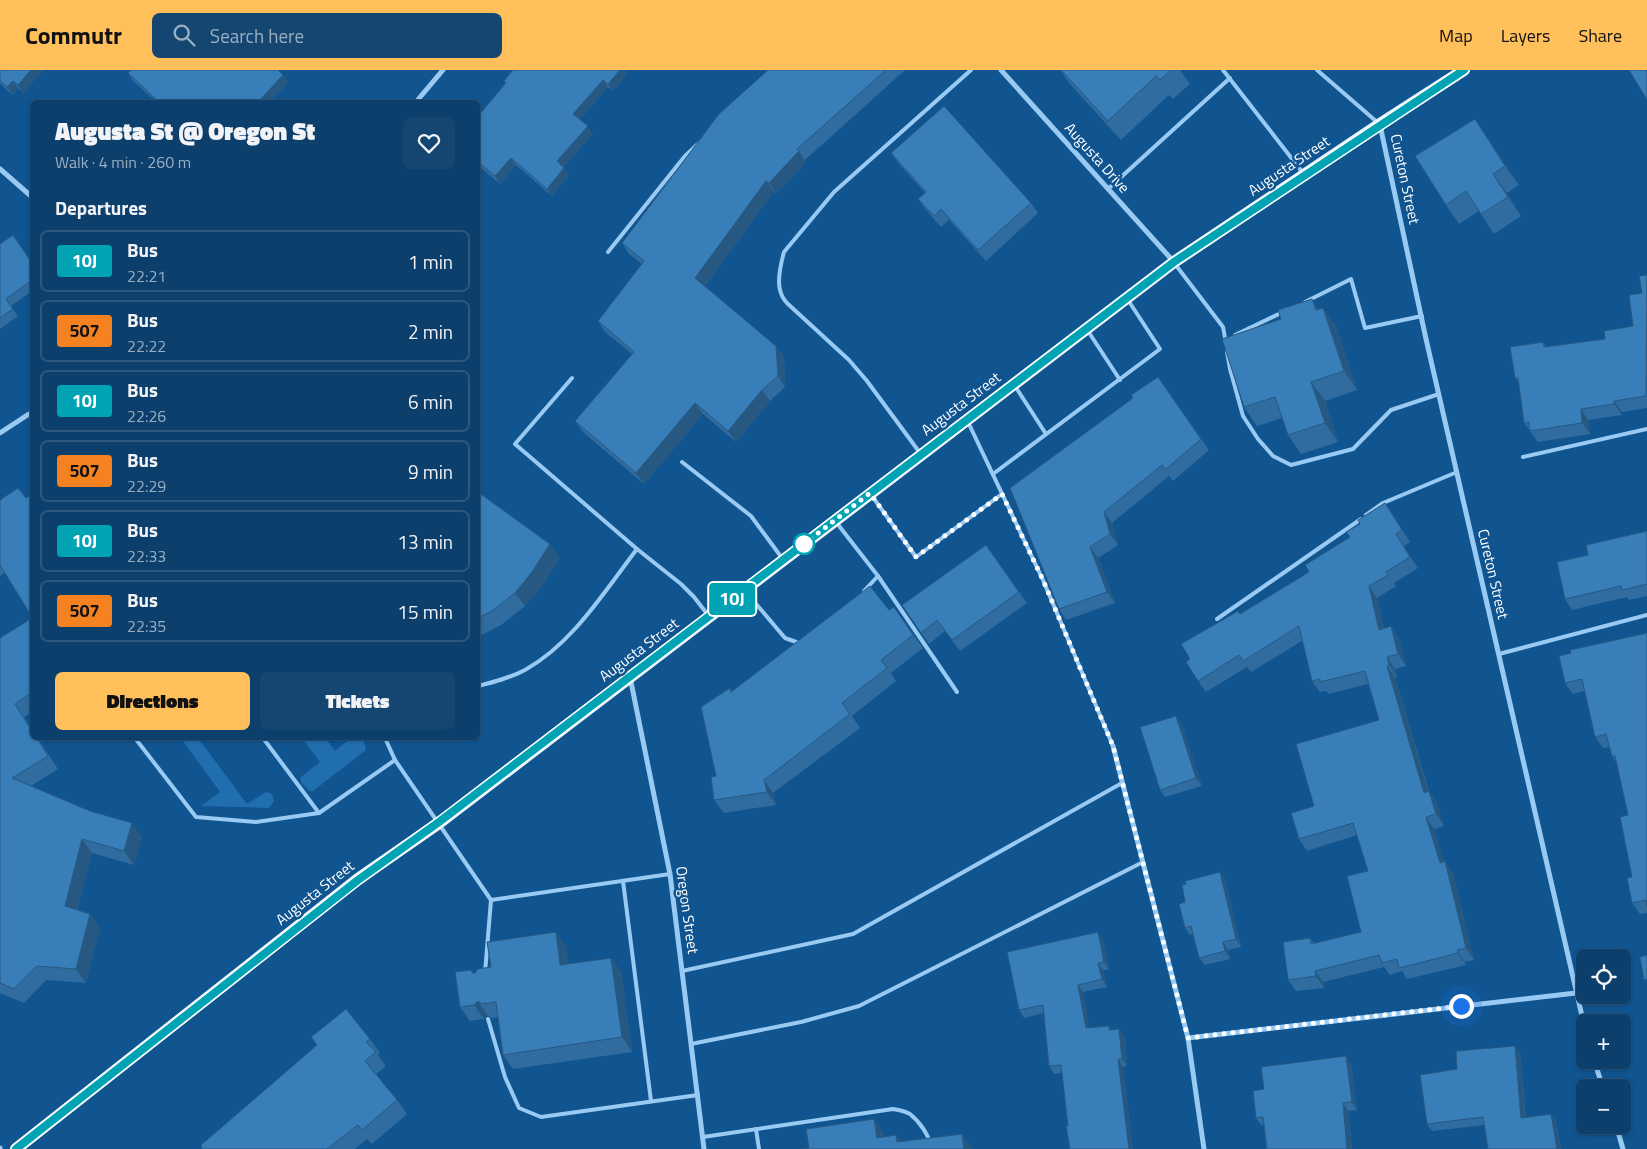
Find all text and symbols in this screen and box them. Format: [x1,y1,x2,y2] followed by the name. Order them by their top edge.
[152,13,502,58] search box
[25,17,122,53] text: Commutr
[170,21,198,49] icon: search
[210,21,304,50] text: Search here
[1439,22,1473,49] text: Map
[1501,22,1550,49] text: Layers
[1578,22,1622,49] text: Share
[55,113,315,149] text: Augusta St @ Oregon St
[403,117,455,169] button: heart
[1059,117,1136,198] street label: Augusta Drive
[1243,129,1335,201] street label: Augusta Street
[1385,132,1426,227] street label: Cureton Street
[55,150,191,174] text: Walk · 4 min · 260 m
[55,193,147,222] text: Departures
[127,235,158,264] text: Bus
[72,247,97,274] text: 10J
[408,247,453,276] text: 1 min
[127,264,166,288] text: 22:21
[127,305,158,334] text: Bus
[69,317,100,344] text: 507
[408,317,453,346] text: 2 min
[127,334,166,358] text: 22:22
[916,366,1006,441] street label: Augusta Street
[127,375,158,404] text: Bus
[72,387,97,414] text: 10J
[408,387,453,416] text: 6 min
[127,404,166,428] text: 22:26
[127,445,158,474] text: Bus
[69,457,100,484] text: 507
[408,457,453,486] text: 9 min
[127,474,166,498] text: 22:29
[127,515,158,544] text: Bus
[72,527,97,554] text: 10J
[397,527,453,556] text: 13 min
[1472,527,1515,622] street label: Cureton Street
[793,533,815,555] unlabelled marker
[127,544,166,568] text: 22:33
[703,583,761,615] line badge: 10J
[127,585,158,614] text: Bus
[719,585,745,612] text: 10J
[69,597,100,624] text: 507
[397,597,453,626] text: 15 min
[594,612,684,687] street label: Augusta Street
[127,614,166,638] text: 22:35
[55,672,250,730] button: Directions
[260,672,455,730] button: Tickets
[270,854,360,931] street label: Augusta Street
[670,865,705,956] street label: Oregon Street
[1576,949,1631,1134] map controls
[1576,949,1631,1004] button: locate
[1449,994,1474,1019] your location
[1576,1014,1631,1069] button: +
[1576,1079,1631,1134] button: −

